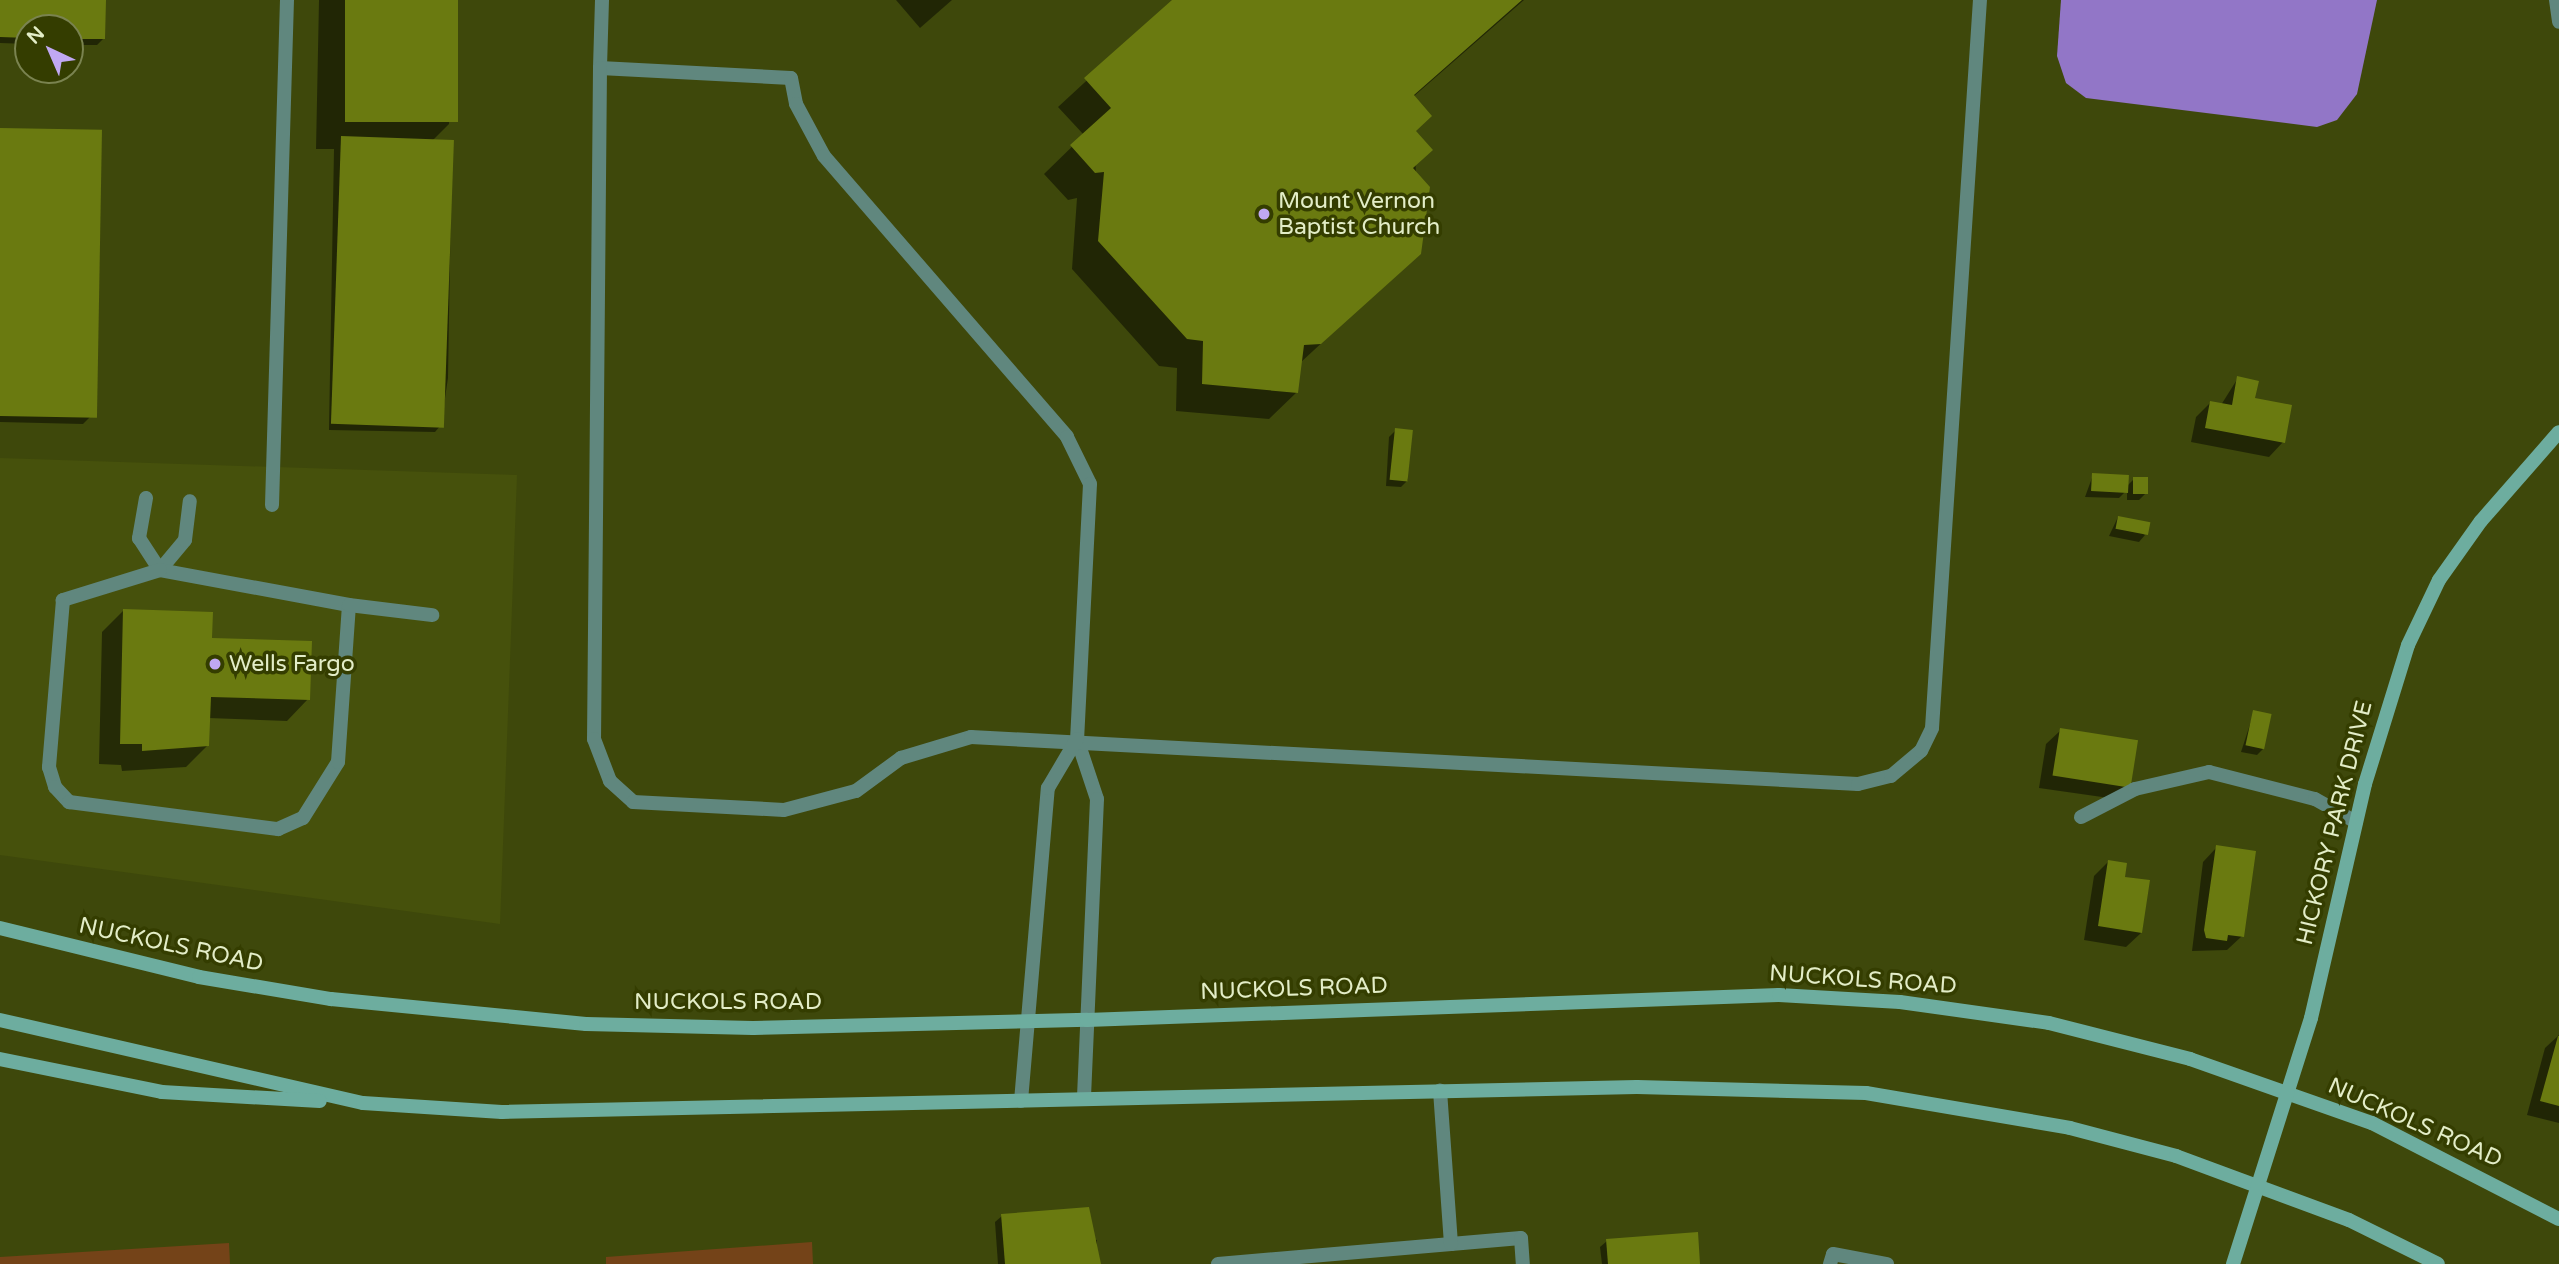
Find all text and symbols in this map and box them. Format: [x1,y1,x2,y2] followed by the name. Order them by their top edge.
[14,14,84,84] north arrow
[23,22,49,49] text: N
[1278,187,1440,241] place label: Mount Vernon Baptist Church
[1256,206,1272,222] marker: Mount Vernon Baptist Church
[229,650,355,678] place label: Wells Fargo
[207,656,223,672] marker: Wells Fargo
[2291,698,2379,948] street label: HICKORY PARK DRIVE
[76,912,266,978] street label: NUCKOLS ROAD
[1768,960,1958,1000] street label: NUCKOLS ROAD
[1200,972,1388,1006] street label: NUCKOLS ROAD
[634,988,822,1016] street label: NUCKOLS ROAD
[2324,1072,2506,1174] street label: NUCKOLS ROAD

